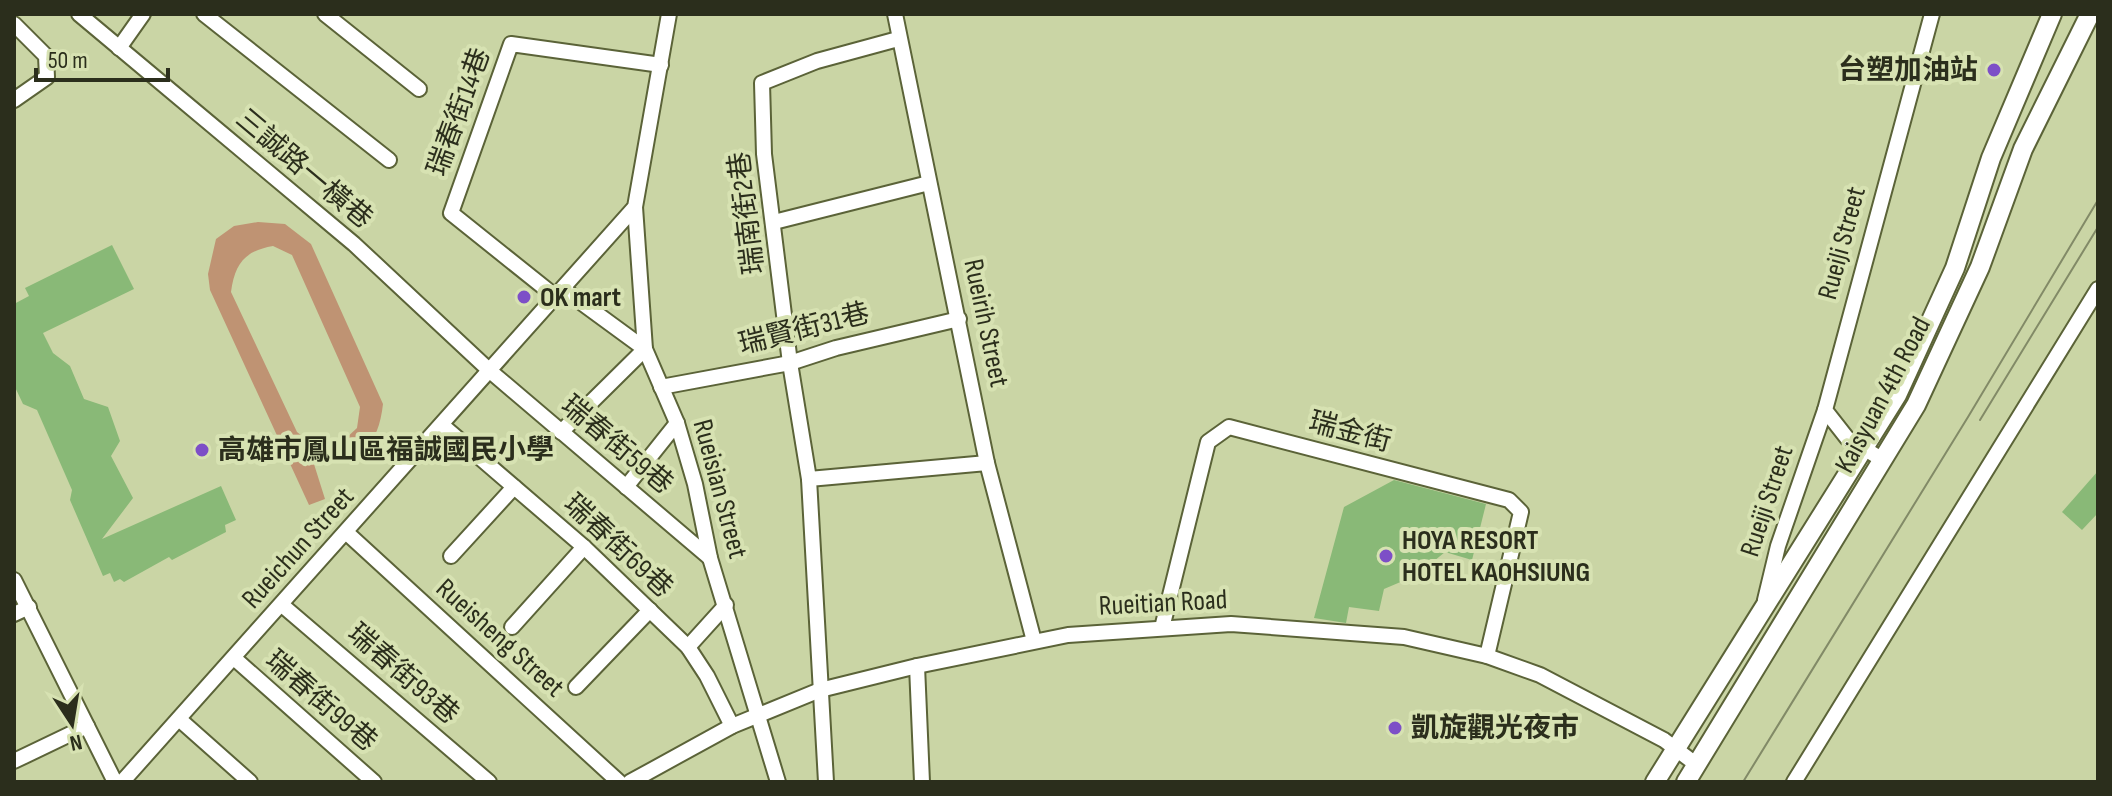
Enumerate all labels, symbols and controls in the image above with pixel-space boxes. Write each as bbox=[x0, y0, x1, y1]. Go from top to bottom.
scale bar bbox=[36, 32, 168, 82]
street label: 瑞春街14巷 bbox=[421, 44, 497, 180]
text: 50 m bbox=[48, 46, 88, 75]
place label: 台塑加油站 bbox=[1838, 54, 1978, 87]
marker: 台塑加油站 bbox=[1985, 61, 2003, 79]
street label: 三誠路一橫巷 bbox=[229, 102, 379, 236]
street label: 瑞南街2巷 bbox=[723, 150, 771, 276]
street label: RueiJi Street bbox=[1811, 183, 1873, 303]
street label: Rueirih Street bbox=[956, 256, 1016, 390]
place label: OK mart bbox=[540, 281, 621, 314]
marker: OK mart bbox=[515, 288, 533, 306]
street label: 瑞賢街31巷 bbox=[735, 297, 873, 361]
street label: Kaisyuan 4th Road bbox=[1828, 312, 1938, 478]
street label: 瑞春街59巷 bbox=[554, 389, 680, 501]
street label: 瑞金街 bbox=[1305, 405, 1395, 459]
street label: Rueisian Street bbox=[686, 416, 754, 562]
place label: 高雄市鳳山區福誠國民小學 bbox=[218, 434, 554, 467]
marker: 高雄市鳳山區福誠國民小學 bbox=[193, 441, 211, 459]
street label: Rueiji Street bbox=[1734, 441, 1800, 561]
street label: Rueichun Street bbox=[235, 481, 361, 615]
street label: 瑞春街69巷 bbox=[557, 487, 679, 605]
place label: HOYA RESORT HOTEL KAOHSIUNG bbox=[1402, 524, 1590, 589]
marker: HOYA RESORT HOTEL KAOHSIUNG bbox=[1377, 547, 1395, 565]
street label: Rueisheng Street bbox=[429, 572, 571, 704]
street label: Rueitian Road bbox=[1098, 583, 1228, 623]
street label: 瑞春街93巷 bbox=[341, 617, 465, 731]
street label: 瑞春街99巷 bbox=[259, 644, 383, 758]
north arrow bbox=[32, 684, 112, 764]
place label: 凱旋觀光夜市 bbox=[1411, 712, 1579, 745]
marker: 凱旋觀光夜市 bbox=[1386, 719, 1404, 737]
text: N bbox=[67, 728, 84, 757]

